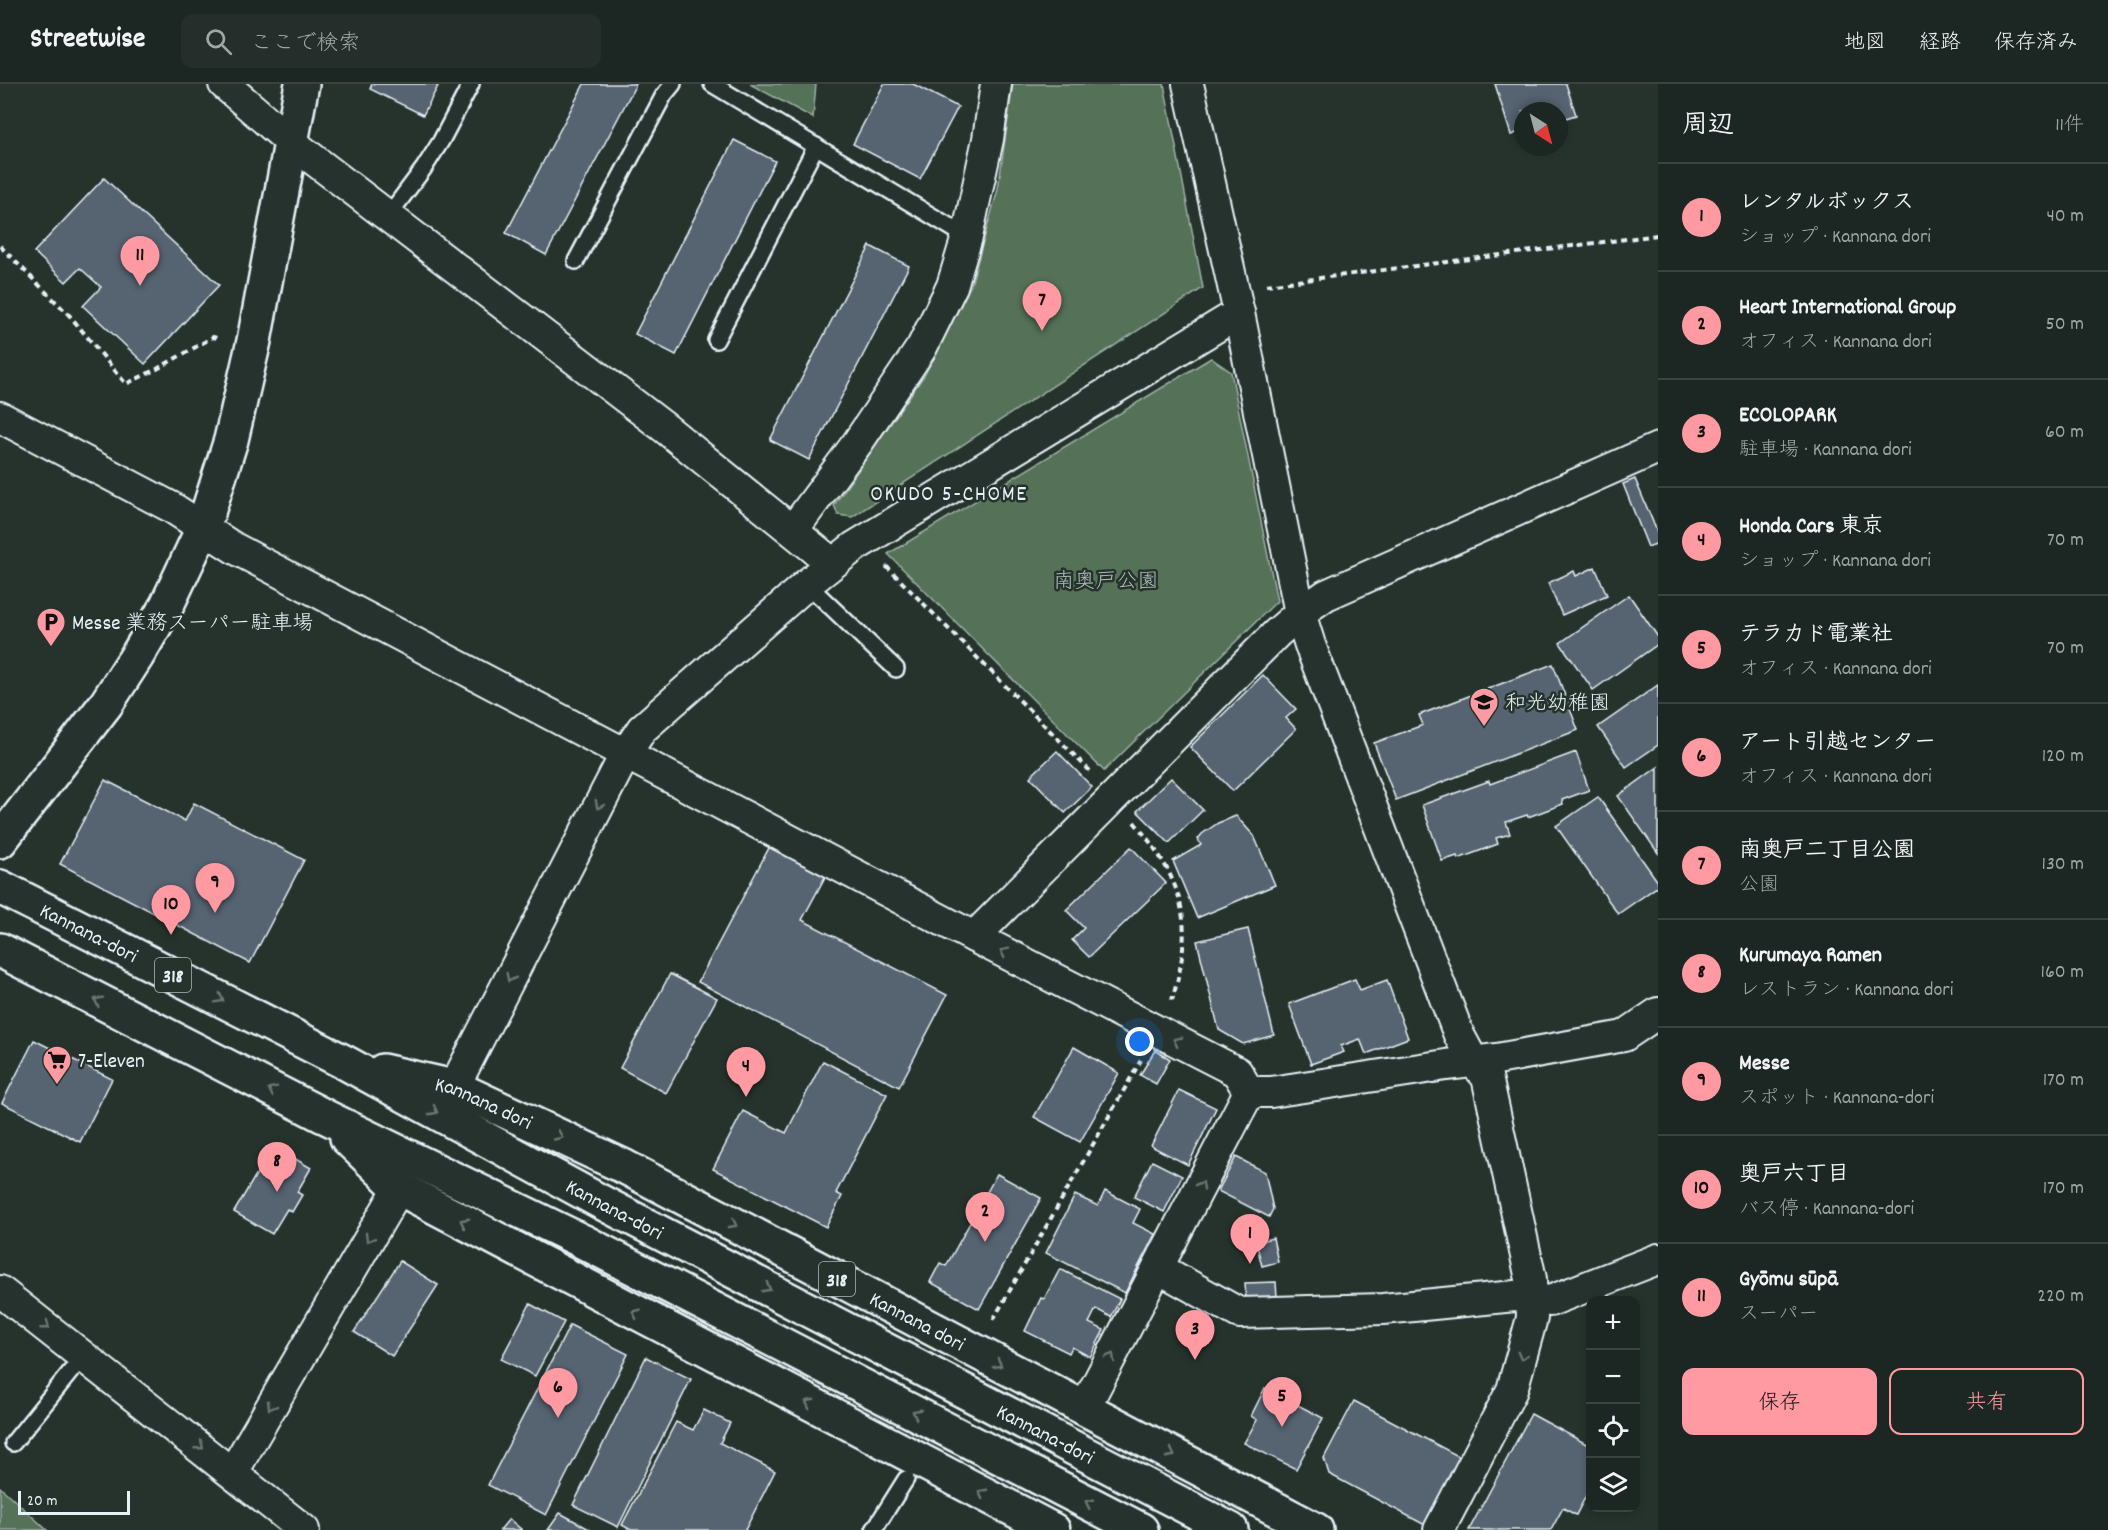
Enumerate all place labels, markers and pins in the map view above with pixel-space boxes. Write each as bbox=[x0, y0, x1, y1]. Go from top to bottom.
pin: 11 bbox=[120, 236, 160, 286]
pin: 7 bbox=[1022, 282, 1062, 331]
parking icon: Messe 業務スーパー駐車場 bbox=[35, 606, 67, 648]
place label: Messe 業務スーパー駐車場 bbox=[72, 610, 313, 640]
school or university icon: 和光幼稚園 bbox=[1468, 686, 1500, 728]
place label: 和光幼稚園 bbox=[1505, 690, 1610, 720]
pin: 9 bbox=[196, 864, 234, 913]
pin: 10 bbox=[152, 886, 190, 935]
supermarket icon: 7-Eleven bbox=[41, 1044, 73, 1086]
place label: 7-Eleven bbox=[78, 1048, 145, 1078]
pin: 4 bbox=[726, 1048, 766, 1097]
pin: 8 bbox=[258, 1142, 296, 1192]
pin: 2 bbox=[966, 1192, 1004, 1242]
pin: 1 bbox=[1230, 1214, 1270, 1264]
pin: 3 bbox=[1176, 1310, 1214, 1360]
pin: 6 bbox=[538, 1368, 578, 1418]
pin: 5 bbox=[1262, 1378, 1302, 1427]

